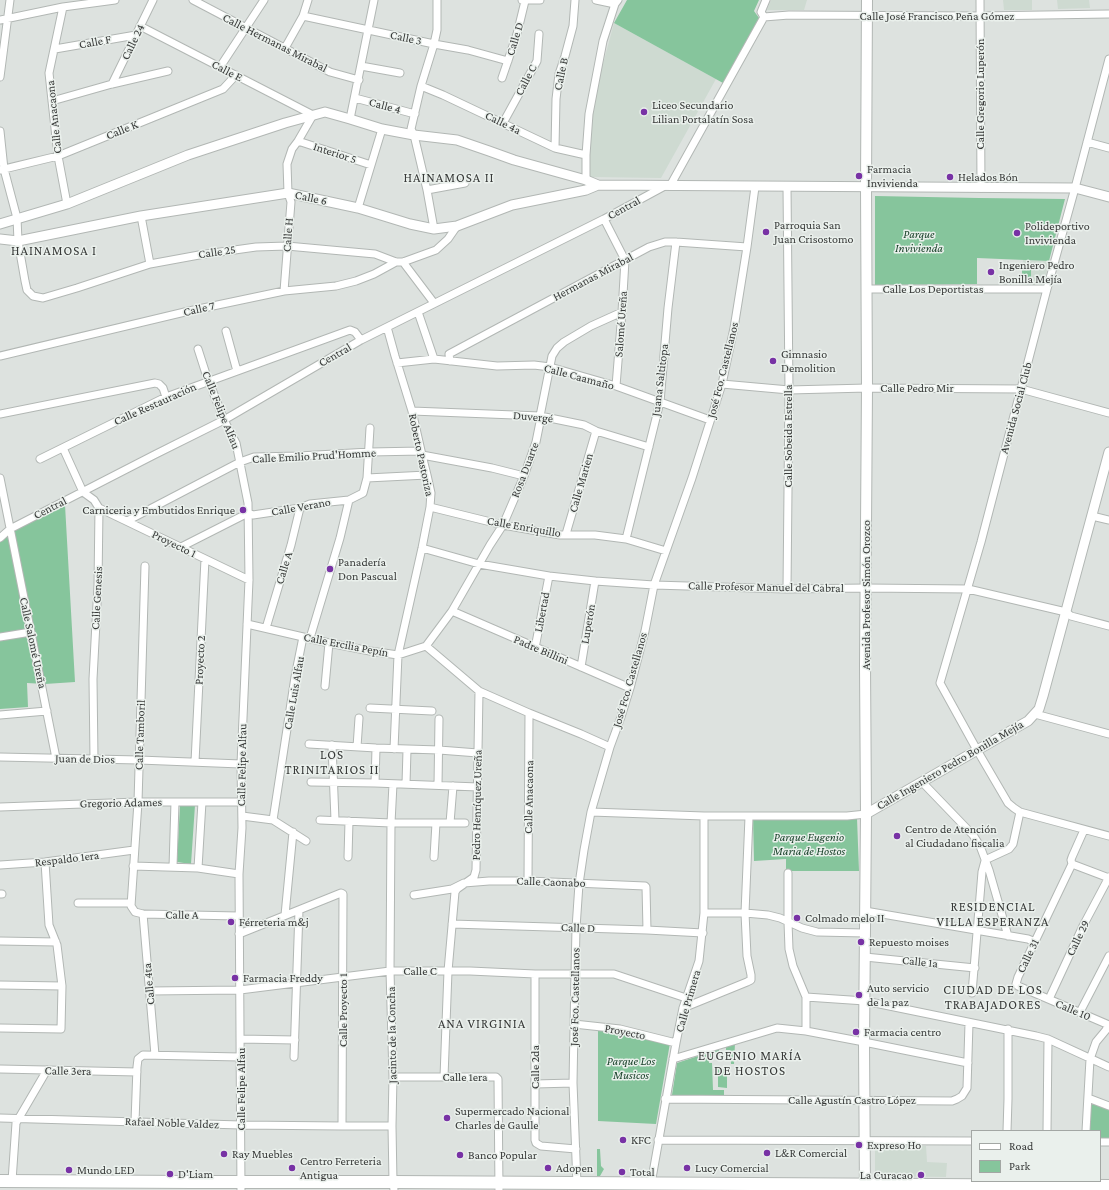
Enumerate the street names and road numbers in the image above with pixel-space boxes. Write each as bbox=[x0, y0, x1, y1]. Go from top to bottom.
street label: Calle José Francisco Peña Gómez bbox=[860, 9, 1014, 23]
street label: Calle Hermanas Mirabal bbox=[220, 10, 330, 76]
street label: Calle D bbox=[503, 20, 527, 58]
street label: Calle 24 bbox=[118, 22, 148, 62]
street label: Calle 3 bbox=[389, 28, 423, 48]
street label: Calle F bbox=[78, 32, 112, 52]
street label: Calle Gregorio Luperón bbox=[973, 39, 987, 149]
street label: Calle B bbox=[551, 56, 571, 92]
street label: Calle E bbox=[209, 57, 245, 85]
street label: Calle C bbox=[512, 62, 540, 98]
street label: Calle Anacaona bbox=[43, 80, 65, 154]
street label: Calle 4 bbox=[367, 95, 403, 117]
street label: Calle 4a bbox=[483, 108, 523, 138]
street label: Calle K bbox=[104, 117, 140, 143]
street label: Interior 5 bbox=[311, 139, 359, 167]
street label: Calle 6 bbox=[294, 188, 328, 208]
street label: Central bbox=[605, 193, 643, 223]
street label: Calle H bbox=[280, 217, 296, 253]
street label: Calle 25 bbox=[197, 242, 237, 262]
street label: Hermanas Mirabal bbox=[550, 250, 636, 304]
street label: Calle Los Deportistas bbox=[882, 282, 984, 296]
street label: Salomé Ureña bbox=[611, 290, 631, 358]
street label: Calle 7 bbox=[182, 298, 216, 320]
street label: José Fco. Castellanos bbox=[704, 320, 742, 420]
street label: Central bbox=[316, 340, 354, 370]
street label: Juana Saltitopa bbox=[648, 343, 672, 417]
street label: Calle Caamaño bbox=[542, 361, 616, 393]
street label: Avenida Social Club bbox=[997, 361, 1035, 455]
street label: Calle Felipe Alfau bbox=[199, 369, 243, 451]
street label: Calle Restauración bbox=[111, 379, 199, 429]
street label: Calle Pedro Mir bbox=[880, 381, 954, 395]
street label: Calle Sobeida Estrella bbox=[781, 384, 795, 488]
street label: Duvergé bbox=[512, 408, 554, 426]
street label: Roberto Pastoriza bbox=[405, 412, 437, 498]
street label: Rosa Duarte bbox=[508, 440, 542, 500]
street label: Calle Emilio Prud'Homme bbox=[252, 446, 376, 466]
street label: Calle Marien bbox=[566, 452, 596, 514]
street label: Central bbox=[31, 494, 69, 522]
street label: Calle Verano bbox=[270, 495, 332, 519]
street label: Calle Enriquillo bbox=[486, 513, 562, 541]
street label: Avenida Profesor Simón Orozco bbox=[859, 520, 873, 670]
street label: Proyecto 1 bbox=[149, 527, 199, 561]
street label: Calle A bbox=[272, 550, 296, 586]
street label: Calle Genesis bbox=[88, 566, 106, 630]
street label: Calle Profesor Manuel del Cabral bbox=[688, 578, 844, 596]
street label: Libertad bbox=[531, 591, 553, 633]
street label: Calle Salomé Ureña bbox=[16, 596, 50, 690]
street label: Luperón bbox=[577, 603, 599, 645]
street label: Calle Ercilia Pepín bbox=[302, 630, 390, 660]
street label: José Fco. Castellanos bbox=[610, 631, 650, 729]
street label: Padre Billini bbox=[511, 632, 571, 668]
street label: Proyecto 2 bbox=[192, 635, 208, 685]
street label: Calle Luis Alfau bbox=[280, 655, 308, 731]
street label: Calle Tamboril bbox=[132, 700, 148, 770]
street label: Calle Ingeniero Pedro Bonilla Mejía bbox=[874, 717, 1026, 813]
street label: Calle Felipe Alfau bbox=[234, 723, 250, 807]
street label: Pedro Henríquez Ureña bbox=[469, 749, 485, 861]
street label: Juan de Dios bbox=[55, 751, 115, 767]
street label: Calle Anacaona bbox=[521, 760, 537, 834]
street label: Gregorio Adames bbox=[80, 795, 162, 811]
street label: Respaldo 1era bbox=[34, 848, 100, 870]
street label: Calle Caonabo bbox=[516, 874, 586, 890]
street label: Calle A bbox=[165, 908, 199, 922]
street label: Calle 29 bbox=[1063, 918, 1093, 958]
street label: Calle D bbox=[561, 920, 595, 936]
street label: Calle 31 bbox=[1014, 937, 1042, 975]
street label: José Fco. Castellanos bbox=[567, 948, 583, 1046]
street label: Calle 1a bbox=[901, 953, 939, 971]
street label: Calle 4ta bbox=[140, 962, 158, 1006]
street label: Calle C bbox=[403, 964, 437, 978]
street label: Calle Primera bbox=[672, 968, 704, 1034]
street label: Calle Proyecto 1 bbox=[336, 973, 350, 1047]
street label: Jacinto de la Concha bbox=[384, 986, 400, 1084]
street label: Calle 10 bbox=[1053, 996, 1093, 1024]
street label: Proyecto bbox=[603, 1021, 647, 1043]
street label: Calle 2da bbox=[528, 1045, 542, 1089]
street label: Calle Felipe Alfau bbox=[234, 1048, 248, 1130]
street label: Calle 3era bbox=[44, 1063, 92, 1079]
street label: Calle 1era bbox=[442, 1070, 488, 1084]
street label: Calle Agustín Castro López bbox=[788, 1093, 916, 1107]
street label: Rafael Noble Valdez bbox=[125, 1114, 219, 1132]

